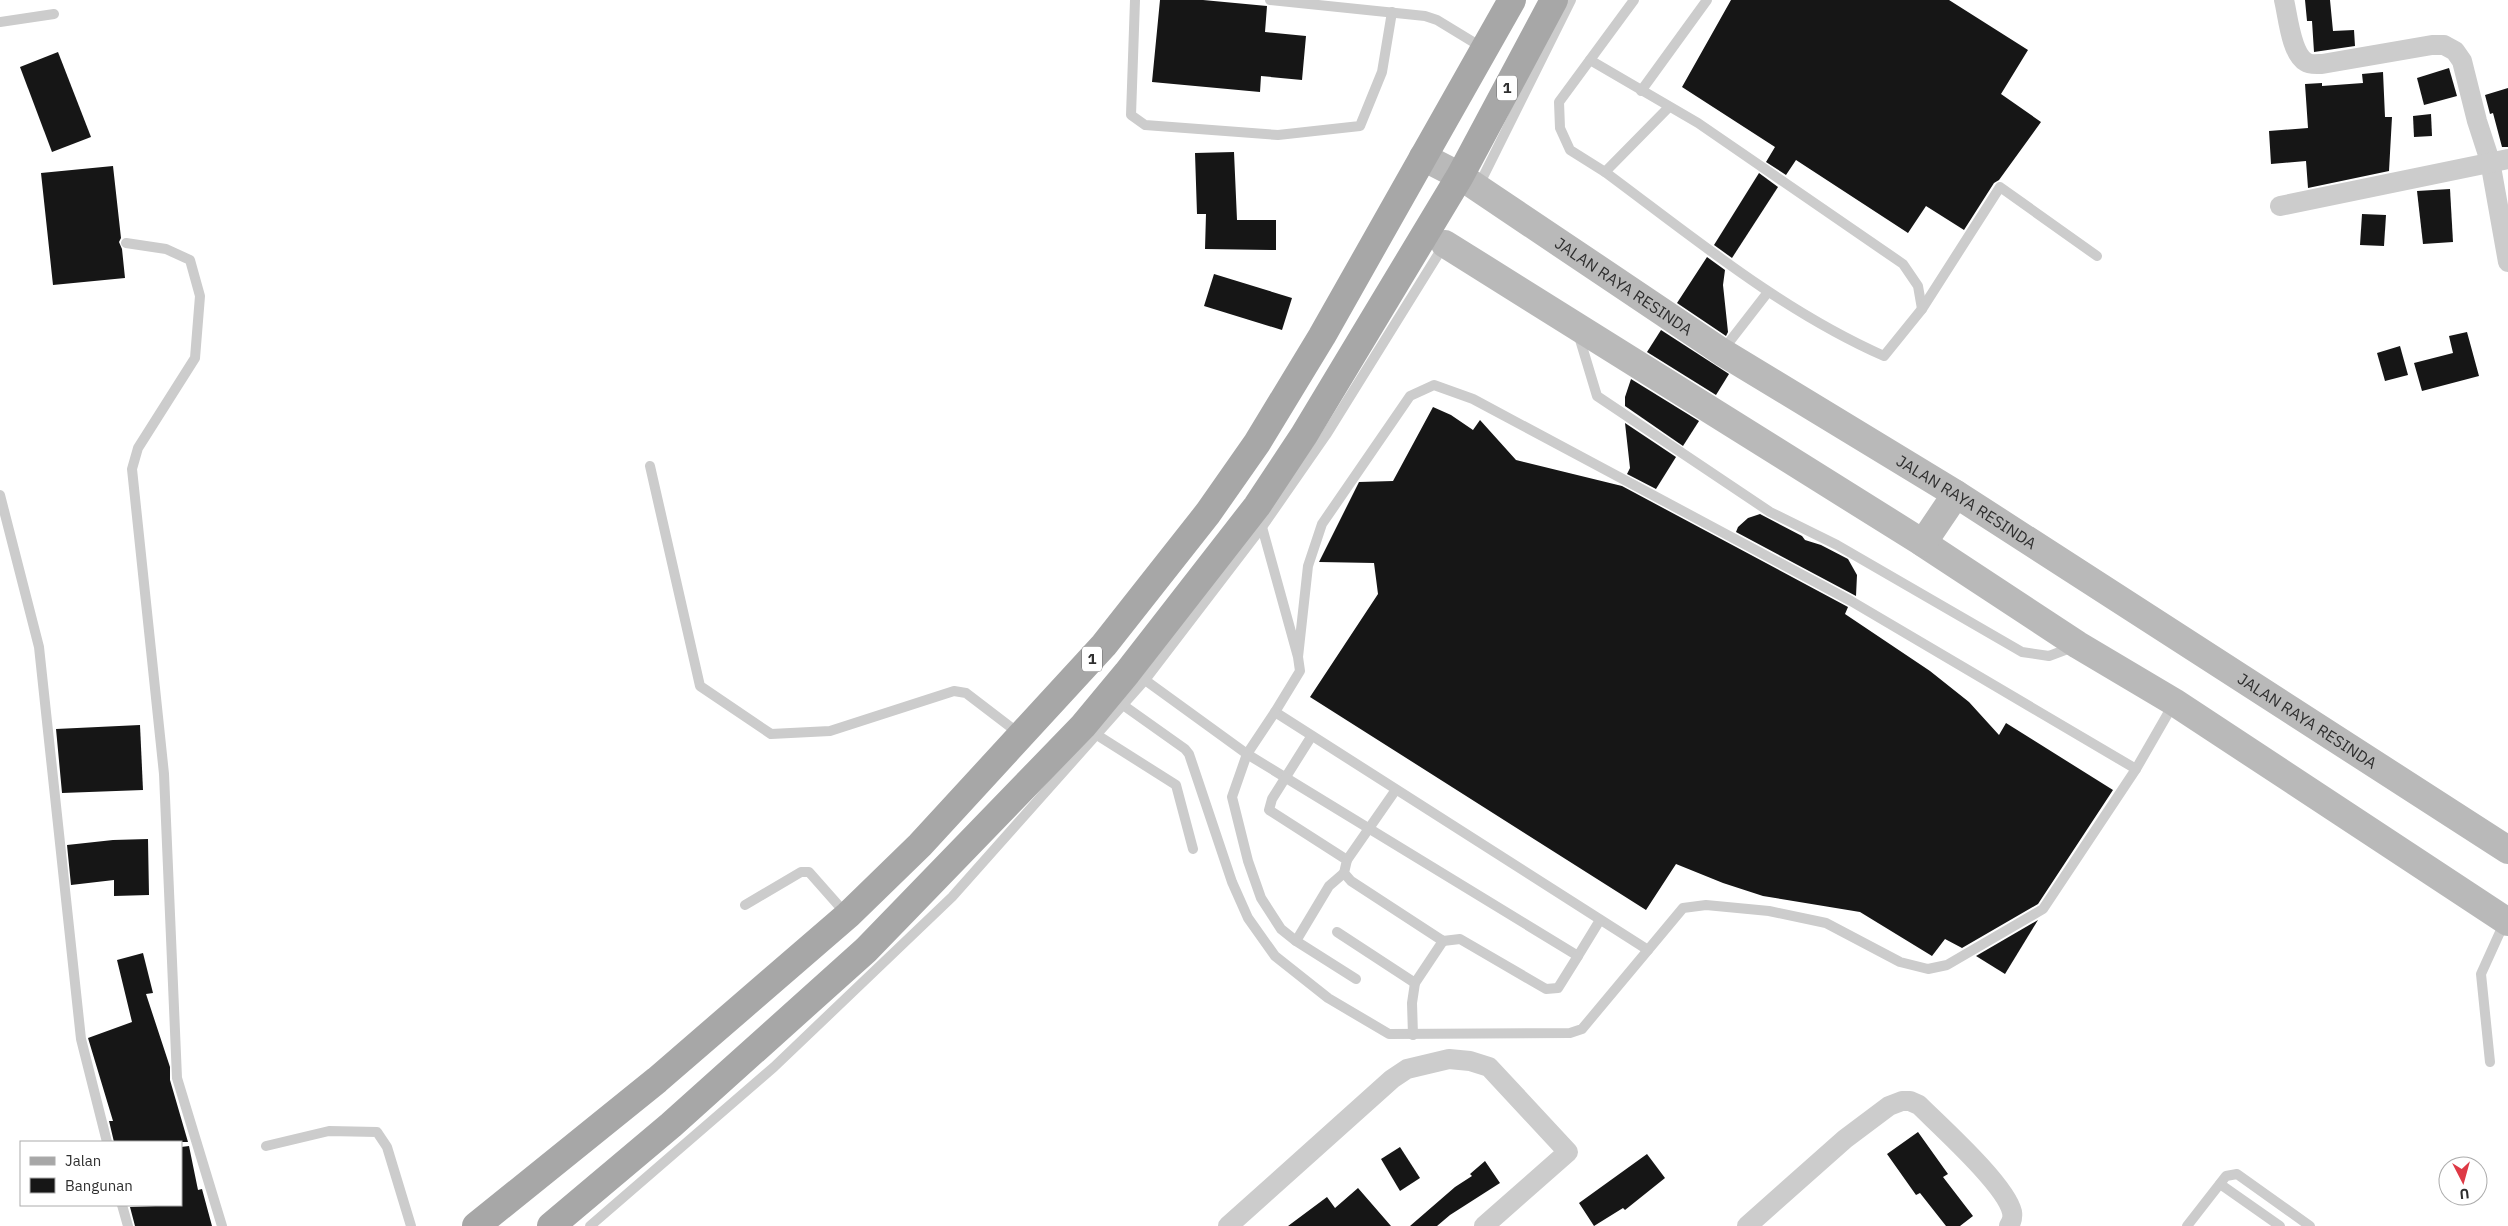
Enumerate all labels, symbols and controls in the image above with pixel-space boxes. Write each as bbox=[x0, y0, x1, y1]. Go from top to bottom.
road number: 1 bbox=[1497, 76, 1517, 100]
street label: JALAN RAYA RESINDA bbox=[1551, 233, 1697, 339]
street label: JALAN RAYA RESINDA bbox=[1893, 450, 2040, 553]
road number: 1 bbox=[1082, 646, 1102, 672]
street label: JALAN RAYA RESINDA bbox=[2234, 668, 2381, 773]
legend bbox=[20, 1141, 182, 1206]
text: Jalan bbox=[65, 1151, 101, 1170]
north arrow bbox=[2438, 1156, 2488, 1206]
text: Bangunan bbox=[65, 1176, 133, 1195]
text: U bbox=[2459, 1184, 2470, 1203]

